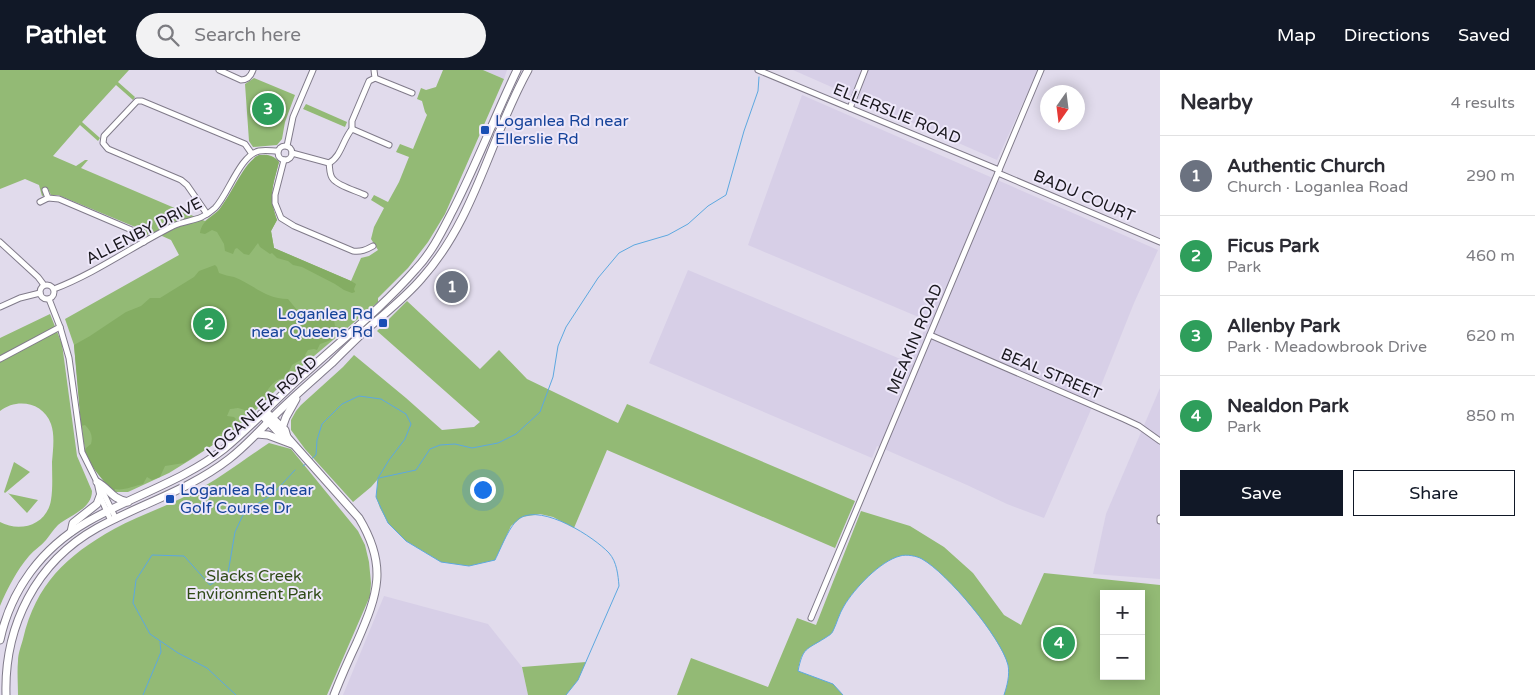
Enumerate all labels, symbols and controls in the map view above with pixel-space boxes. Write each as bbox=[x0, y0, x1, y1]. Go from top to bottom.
search box bbox=[136, 13, 486, 58]
text: Pathlet bbox=[25, 21, 106, 50]
icon: search bbox=[154, 21, 182, 49]
text: Search here bbox=[194, 24, 301, 46]
text: Map bbox=[1277, 24, 1316, 46]
text: Directions bbox=[1344, 24, 1430, 46]
text: Saved bbox=[1458, 24, 1510, 46]
street label: ELLERSLIE ROAD bbox=[830, 79, 964, 149]
north arrow bbox=[1040, 85, 1085, 130]
pin: 3 bbox=[252, 90, 284, 128]
text: Nearby bbox=[1180, 90, 1253, 115]
text: 4 results bbox=[1451, 93, 1515, 113]
place label: Loganlea Rd near Ellerslie Rd bbox=[495, 111, 629, 149]
marker: Loganlea Rd near Ellerslie Rd bbox=[479, 124, 491, 136]
text: Authentic Church bbox=[1227, 155, 1385, 177]
street label: BADU COURT bbox=[1030, 166, 1138, 226]
text: 1 bbox=[1191, 166, 1201, 186]
text: 290 m bbox=[1466, 166, 1515, 186]
text: Church · Loganlea Road bbox=[1227, 177, 1408, 197]
street label: ALLENBY DRIVE bbox=[83, 193, 205, 269]
text: Ficus Park bbox=[1227, 235, 1319, 257]
text: 2 bbox=[1191, 246, 1201, 266]
text: 460 m bbox=[1466, 246, 1515, 266]
text: Park bbox=[1227, 257, 1261, 277]
pin: 1 bbox=[436, 268, 468, 306]
street label: MEAKIN ROAD bbox=[883, 281, 947, 397]
place label: Loganlea Rd near Queens Rd bbox=[251, 304, 373, 342]
pin: 2 bbox=[193, 305, 225, 343]
text: Allenby Park bbox=[1227, 315, 1340, 337]
marker: Loganlea Rd near Queens Rd bbox=[377, 317, 389, 329]
text: 3 bbox=[1191, 326, 1201, 346]
text: 620 m bbox=[1466, 326, 1515, 346]
text: Park · Meadowbrook Drive bbox=[1227, 337, 1427, 357]
street label: BEAL STREET bbox=[998, 344, 1104, 404]
street label: LOGANLEA ROAD bbox=[202, 352, 322, 462]
text: Nealdon Park bbox=[1227, 395, 1349, 417]
text: 4 bbox=[1191, 406, 1201, 426]
text: 850 m bbox=[1466, 406, 1515, 426]
text: Park bbox=[1227, 417, 1261, 437]
button: Save bbox=[1180, 470, 1343, 516]
button: Share bbox=[1353, 470, 1515, 516]
your location bbox=[470, 477, 496, 503]
place label: Loganlea Rd near Golf Course Dr bbox=[180, 480, 314, 518]
marker: Loganlea Rd near Golf Course Dr bbox=[164, 493, 176, 505]
park label: Slacks Creek Environment Park bbox=[186, 566, 322, 604]
map controls bbox=[1100, 590, 1145, 680]
button: + bbox=[1100, 590, 1145, 635]
pin: 4 bbox=[1043, 624, 1075, 662]
button: − bbox=[1100, 635, 1145, 680]

